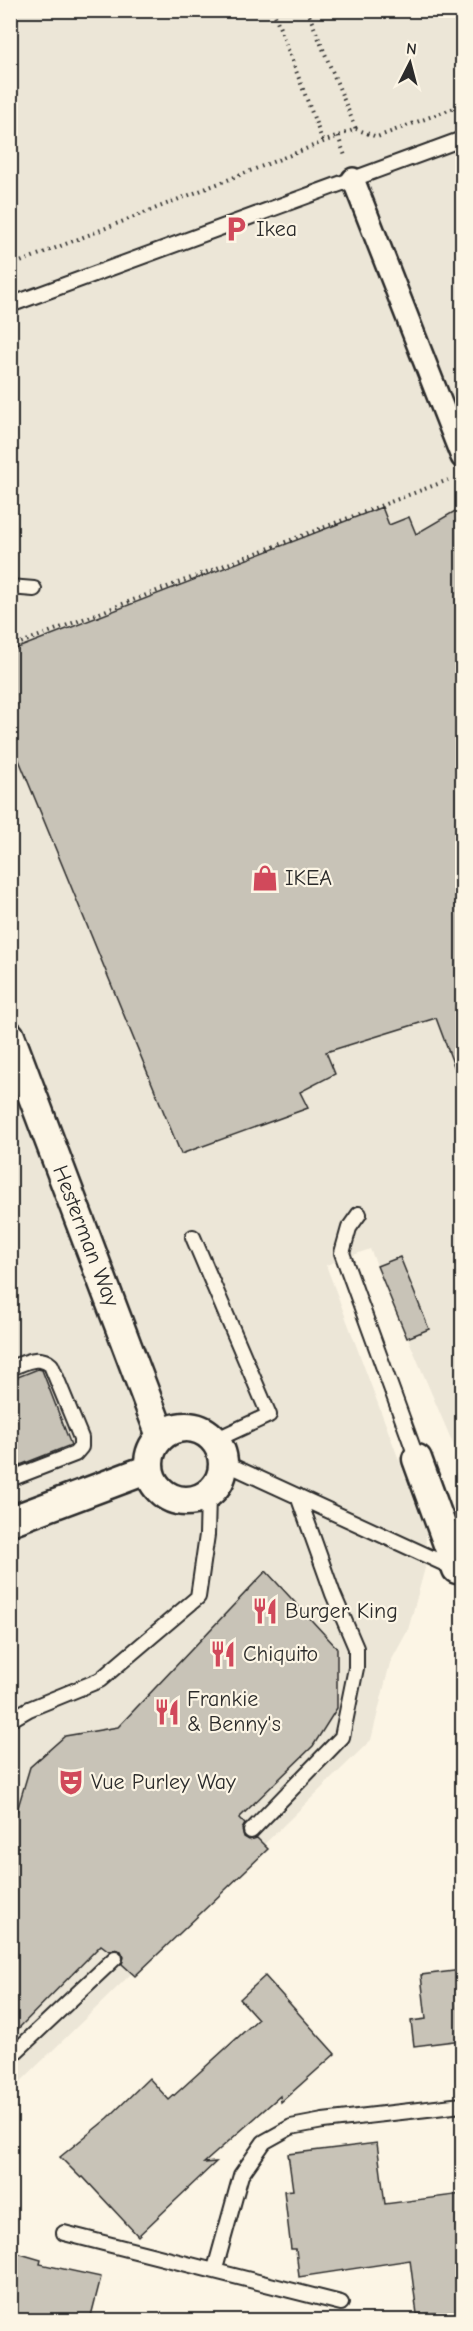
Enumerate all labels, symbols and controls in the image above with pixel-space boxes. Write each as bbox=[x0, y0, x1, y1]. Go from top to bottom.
north arrow bbox=[380, 33, 440, 93]
text: N bbox=[405, 40, 418, 59]
parking icon: Ikea bbox=[221, 214, 251, 244]
place label: Ikea bbox=[256, 216, 297, 242]
shop icon: IKEA bbox=[250, 863, 280, 893]
place label: IKEA bbox=[285, 865, 332, 891]
street label: Hesterman Way bbox=[47, 1162, 125, 1311]
restaurant icon: Burger King bbox=[250, 1596, 280, 1626]
place label: Burger King bbox=[285, 1598, 398, 1624]
restaurant icon: Chiquito bbox=[208, 1639, 238, 1669]
place label: Chiquito bbox=[243, 1641, 318, 1667]
place label: Frankie & Benny's bbox=[187, 1686, 281, 1737]
restaurant icon: Frankie & Benny's bbox=[152, 1697, 182, 1727]
theatre icon: Vue Purley Way bbox=[56, 1767, 86, 1797]
place label: Vue Purley Way bbox=[91, 1769, 236, 1795]

